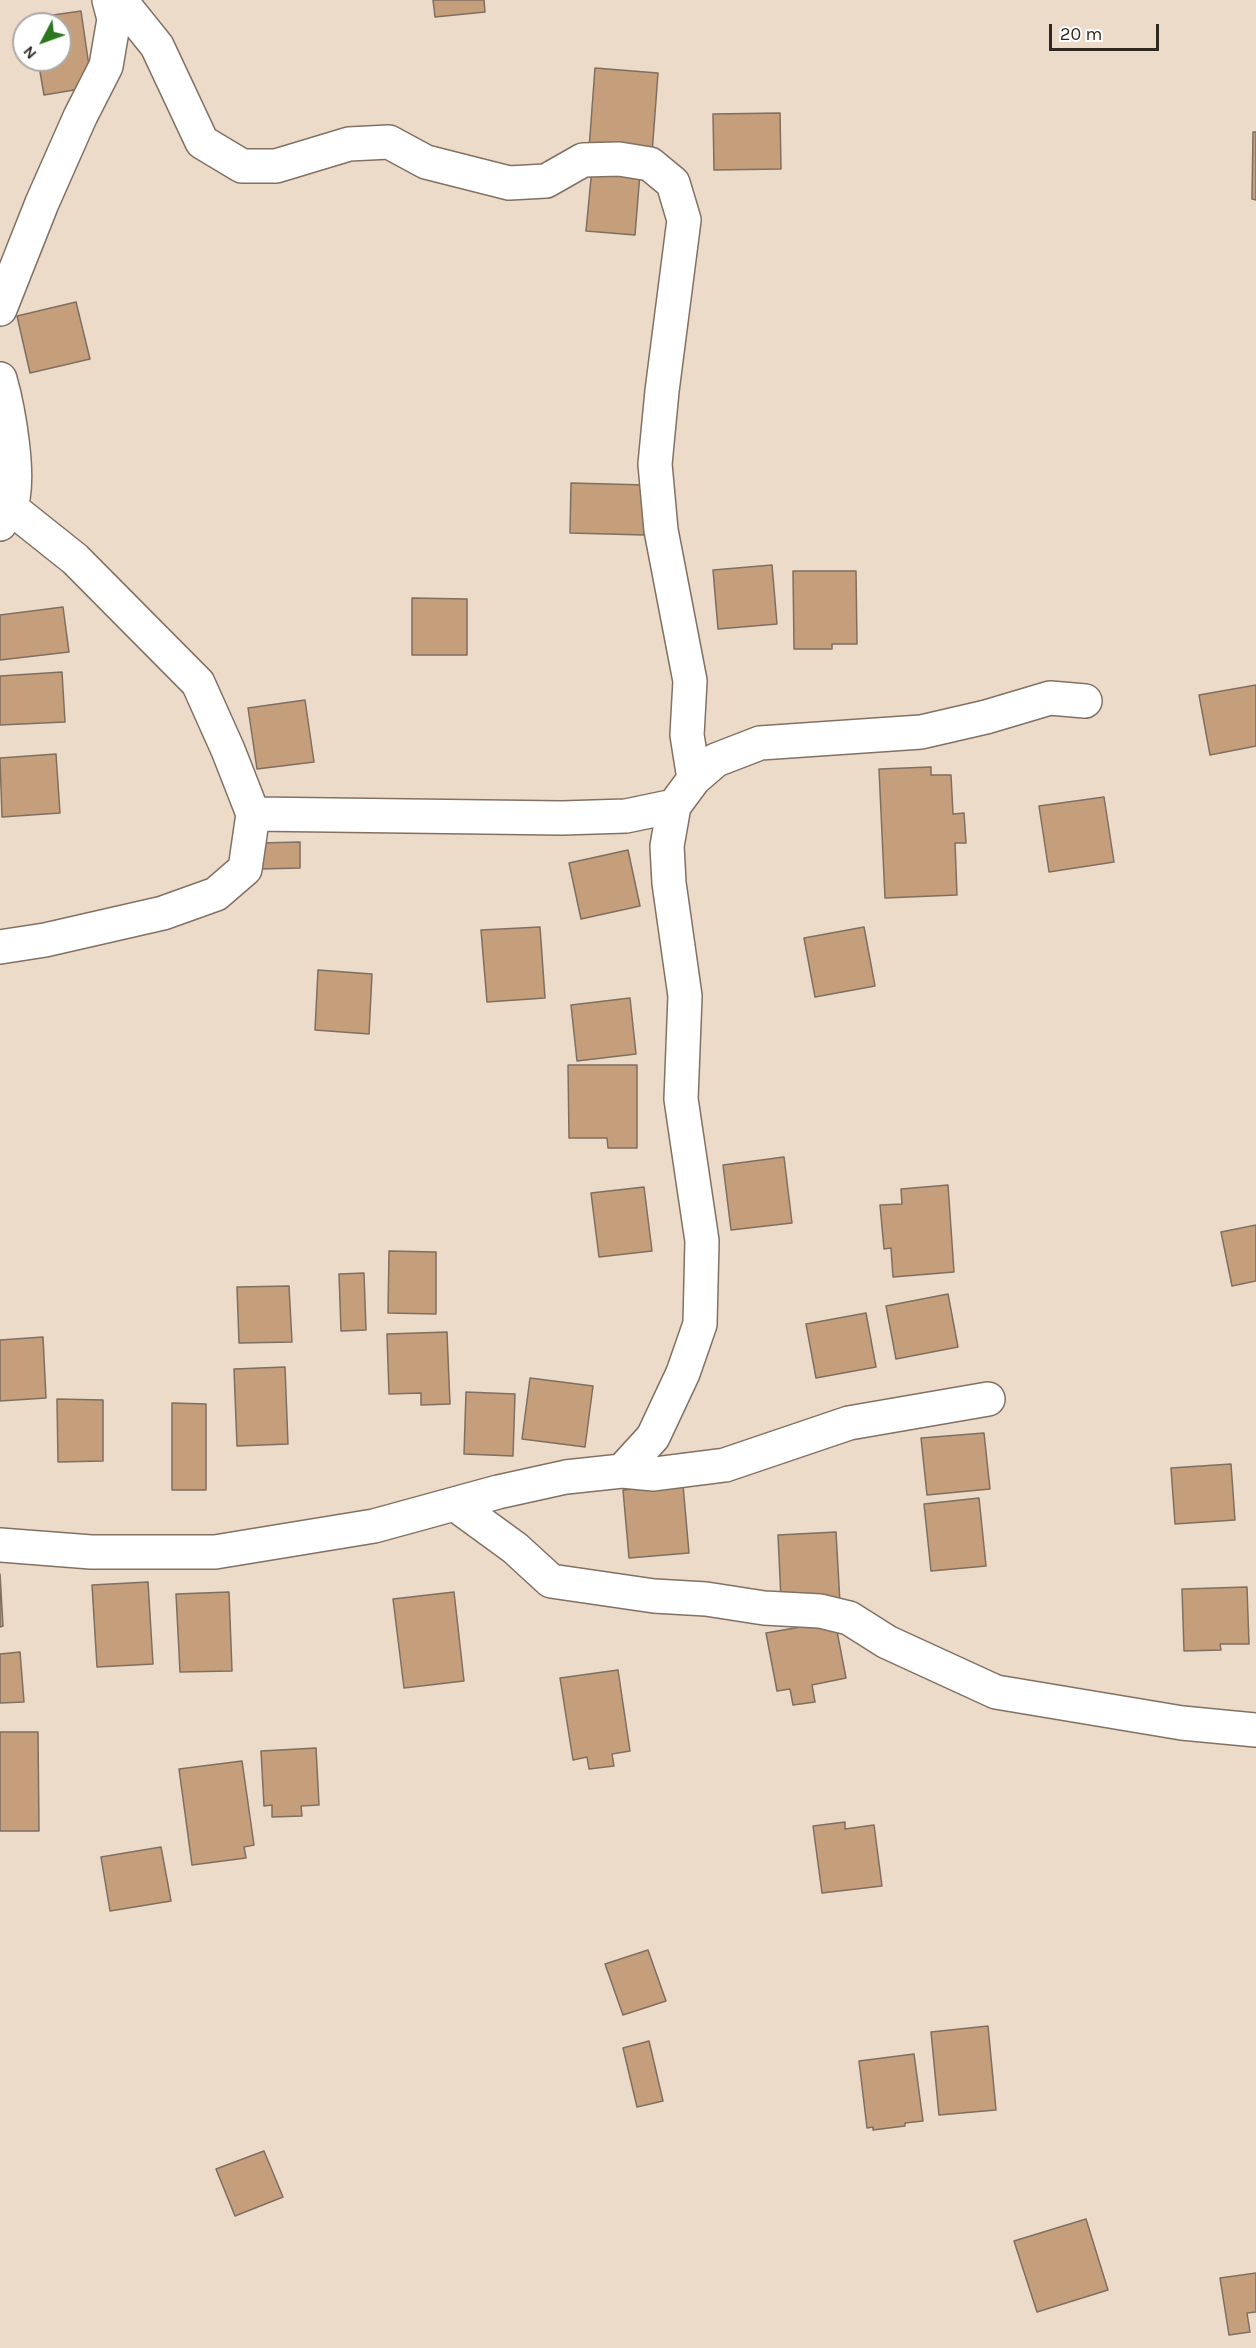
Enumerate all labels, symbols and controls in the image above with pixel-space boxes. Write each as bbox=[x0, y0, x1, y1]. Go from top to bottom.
north arrow bbox=[12, 12, 72, 72]
scale bar bbox=[1052, 12, 1162, 50]
text: 20 m bbox=[1060, 23, 1102, 45]
text: N bbox=[19, 42, 40, 63]

